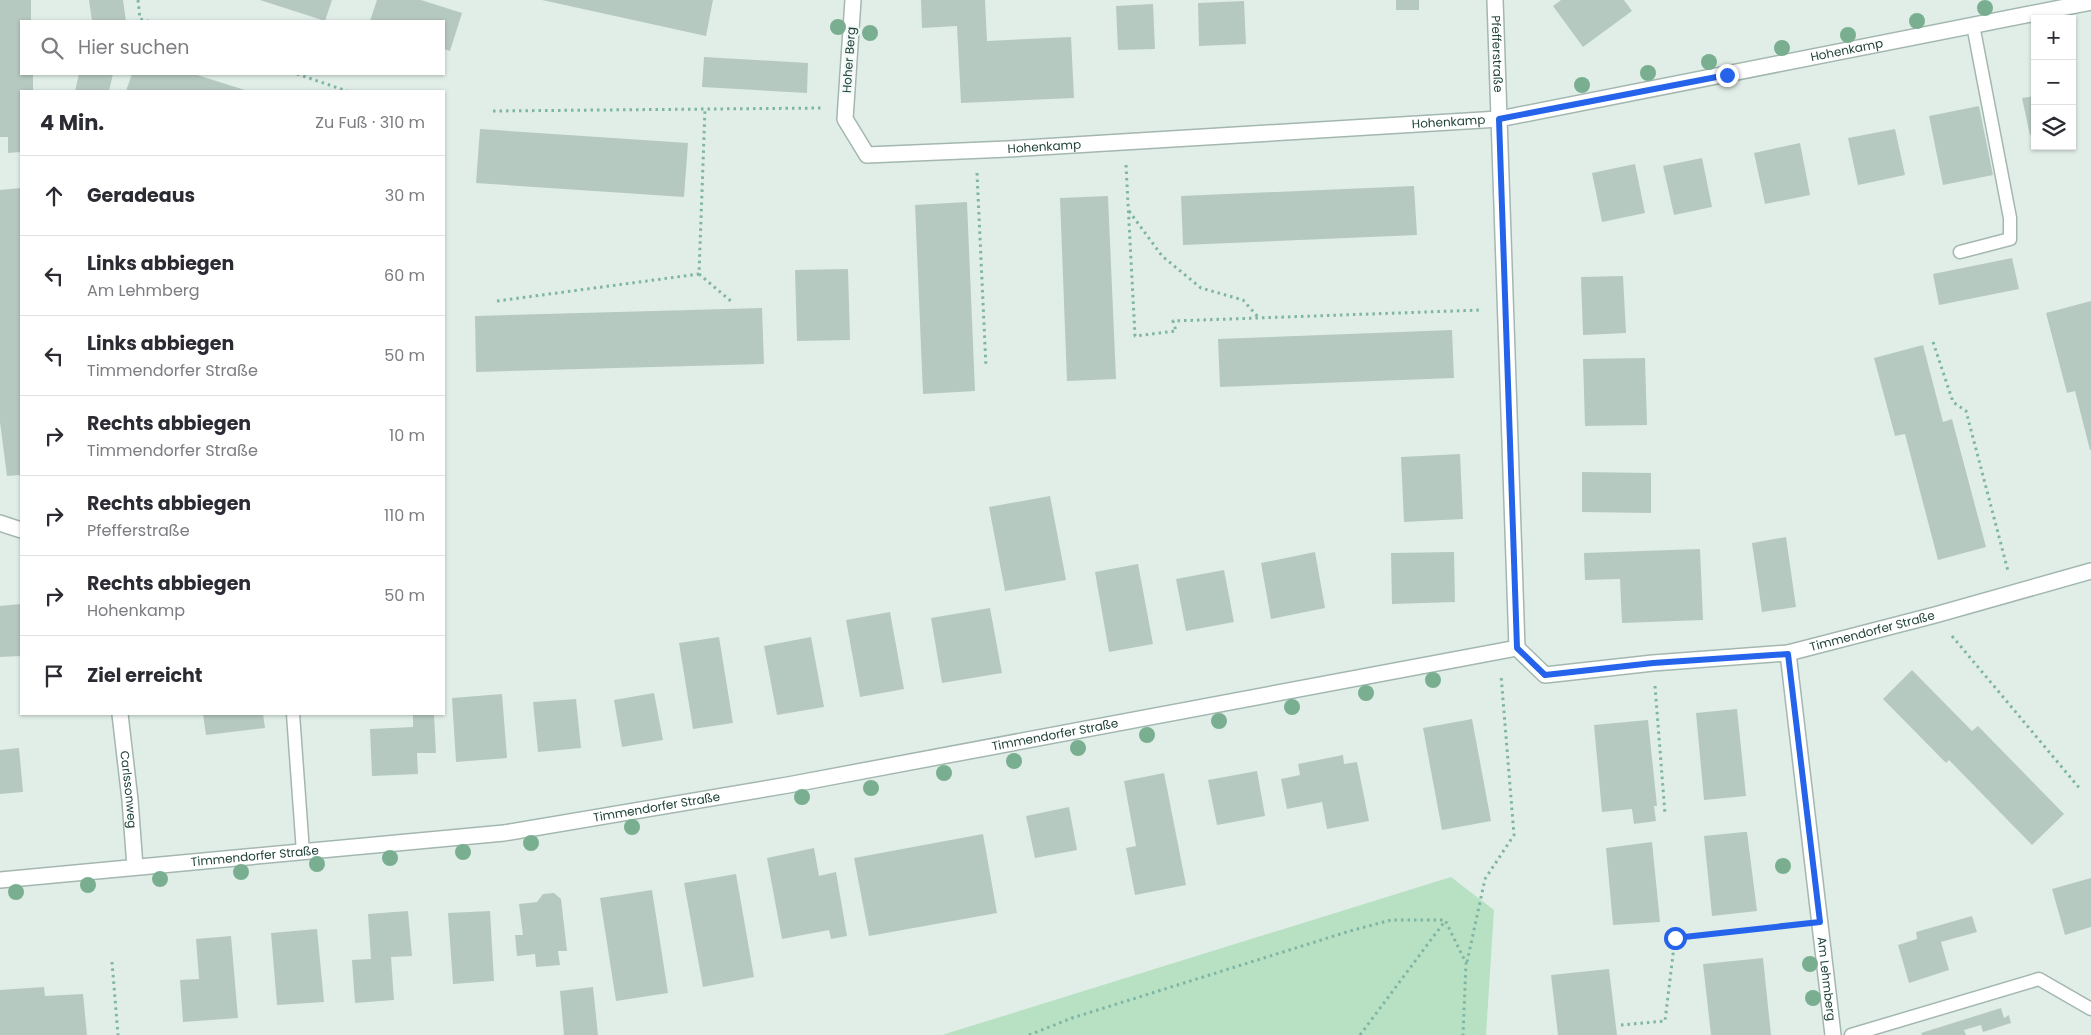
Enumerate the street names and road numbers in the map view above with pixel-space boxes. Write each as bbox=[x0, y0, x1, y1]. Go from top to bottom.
street label: Pfefferstraße bbox=[1488, 15, 1507, 93]
street label: Hoher Berg bbox=[838, 26, 859, 94]
street label: Hohenkamp bbox=[1809, 34, 1884, 65]
street label: Hohenkamp bbox=[1411, 111, 1486, 132]
street label: Hohenkamp bbox=[1007, 136, 1082, 157]
street label: Timmendorfer Straße bbox=[1808, 606, 1936, 655]
street label: Timmendorfer Straße bbox=[990, 714, 1120, 755]
street label: Carlssonweg bbox=[116, 750, 141, 829]
street label: Timmendorfer Straße bbox=[592, 788, 721, 826]
street label: Timmendorfer Straße bbox=[190, 841, 320, 870]
street label: Am Lehmberg bbox=[1813, 936, 1840, 1022]

